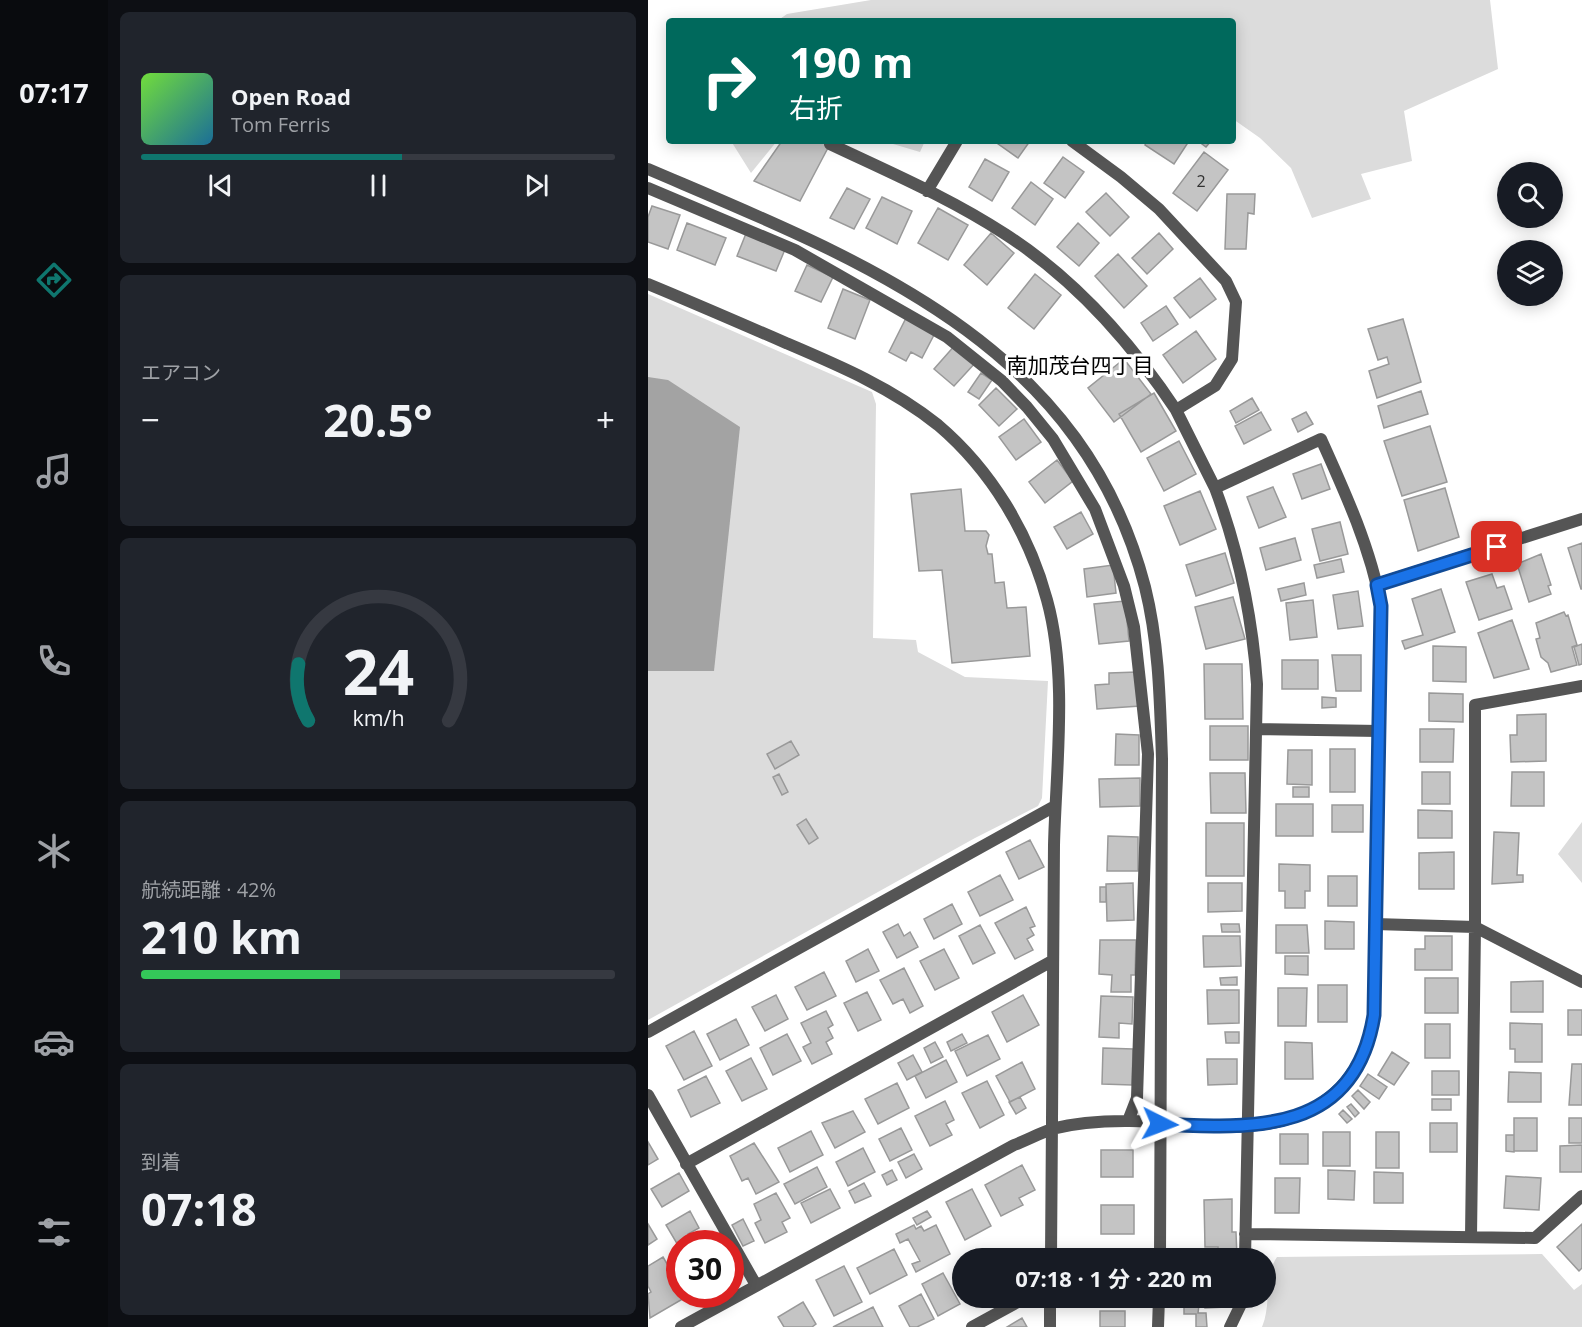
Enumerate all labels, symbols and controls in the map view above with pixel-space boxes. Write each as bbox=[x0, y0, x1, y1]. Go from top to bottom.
text: 190 m bbox=[789, 33, 913, 90]
icon: right bbox=[690, 42, 768, 120]
text: 07:17 bbox=[19, 74, 89, 111]
text: Open Road bbox=[231, 81, 351, 111]
text: 右折 bbox=[789, 89, 843, 126]
text: Tom Ferris bbox=[231, 111, 330, 138]
map controls bbox=[1497, 162, 1563, 306]
button: search bbox=[1497, 162, 1563, 228]
icon: previous bbox=[204, 169, 237, 202]
icon: pause bbox=[362, 169, 395, 202]
icon: next bbox=[520, 169, 553, 202]
house number: 2 bbox=[1196, 170, 1206, 192]
button: layers bbox=[1497, 240, 1563, 306]
icon: directions bbox=[33, 259, 75, 301]
district label: 南加茂台四丁目 bbox=[1007, 351, 1154, 379]
text: エアコン bbox=[141, 359, 221, 386]
text: 20.5° bbox=[323, 389, 433, 450]
text: − bbox=[141, 397, 160, 442]
text: + bbox=[596, 397, 615, 442]
icon: music bbox=[33, 450, 75, 492]
pin bbox=[1471, 521, 1522, 572]
icon: arrive bbox=[1480, 530, 1513, 563]
text: 24 bbox=[342, 628, 414, 713]
icon: phone bbox=[33, 640, 75, 682]
text: km/h bbox=[352, 703, 404, 732]
icon: climate bbox=[33, 830, 75, 872]
text: 航続距離 · 42% bbox=[141, 876, 276, 903]
text: 210 km bbox=[141, 906, 302, 967]
icon: car bbox=[33, 1021, 75, 1063]
position arrow bbox=[1128, 1092, 1192, 1156]
text: 到着 bbox=[141, 1148, 181, 1175]
text: 07:18 bbox=[141, 1178, 257, 1239]
icon: filters bbox=[33, 1211, 75, 1253]
speed limit sign: 30 bbox=[666, 1230, 744, 1308]
text: 07:18 · 1 分 · 220 m bbox=[1015, 1263, 1213, 1293]

